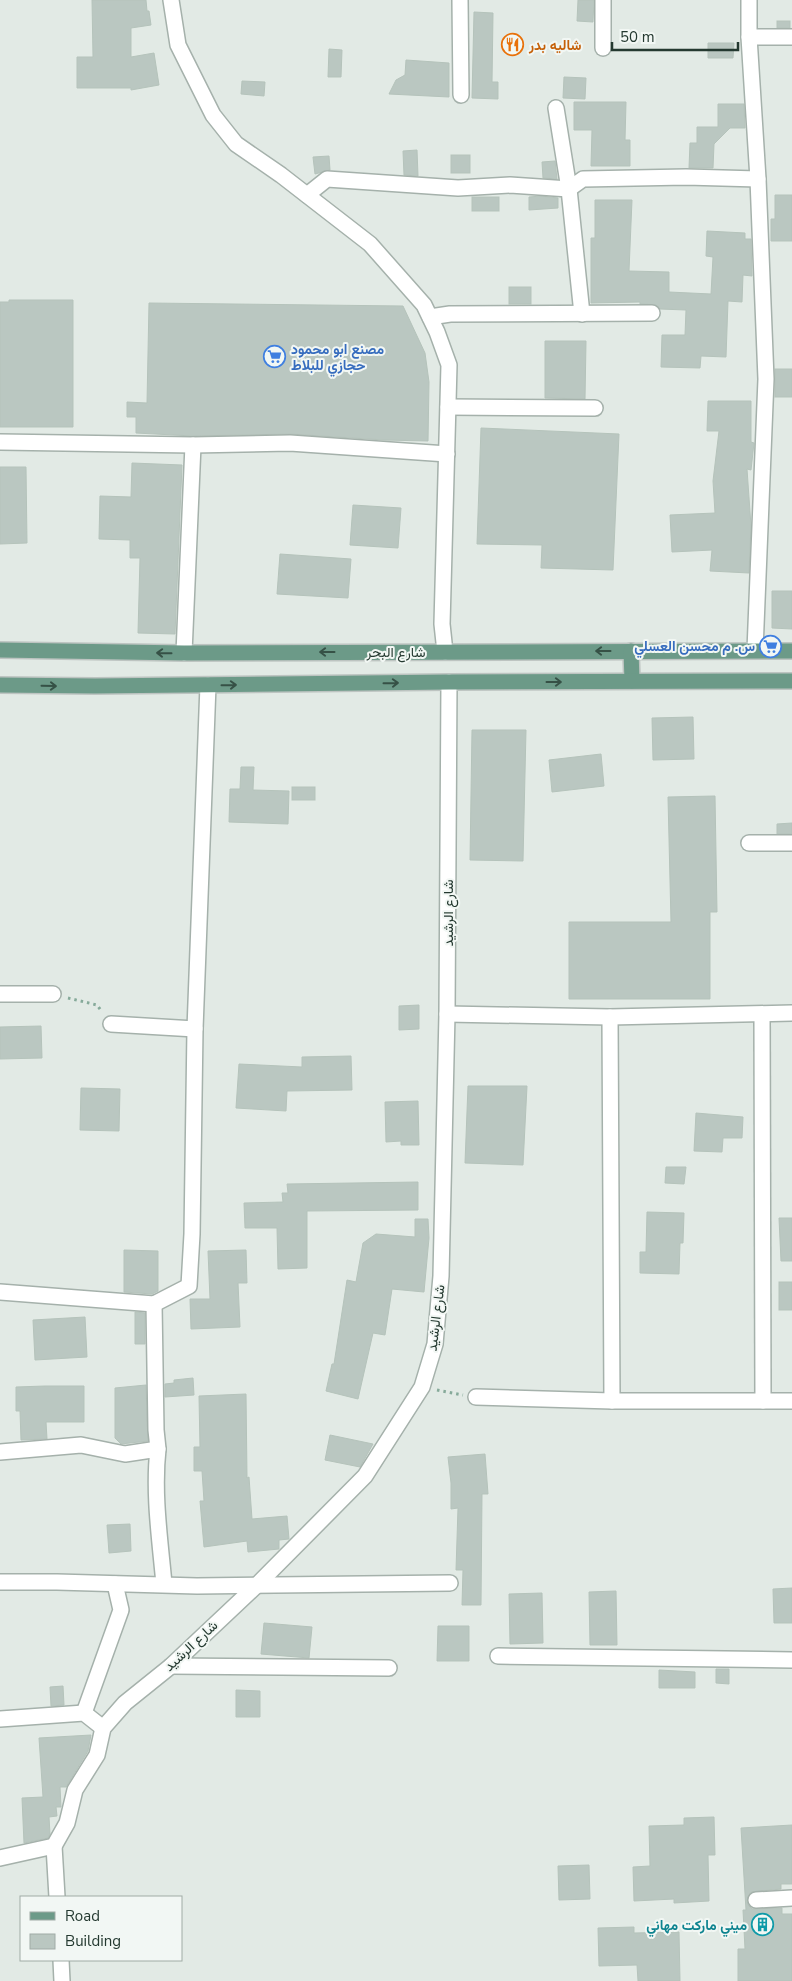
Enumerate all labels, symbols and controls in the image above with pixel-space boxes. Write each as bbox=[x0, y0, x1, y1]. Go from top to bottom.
scale bar bbox=[612, 20, 738, 52]
text: 50 m bbox=[620, 27, 655, 47]
restaurant icon: شاليه بدر bbox=[501, 33, 525, 57]
place label: شاليه بدر bbox=[528, 36, 581, 55]
place label: مصنع ابو محمود حجازي للبلاط bbox=[291, 340, 385, 377]
supermarket icon: مصنع ابو محمود حجازي للبلاط bbox=[263, 345, 287, 369]
supermarket icon: س. م محسن العسلي bbox=[759, 634, 783, 658]
place label: س. م محسن العسلي bbox=[634, 637, 755, 658]
street label: شارع البحر bbox=[366, 643, 425, 663]
one-way arrow bbox=[596, 646, 612, 656]
one-way arrow bbox=[319, 647, 335, 657]
one-way arrow bbox=[156, 648, 172, 658]
one-way arrow bbox=[545, 677, 561, 687]
one-way arrow bbox=[382, 678, 399, 688]
one-way arrow bbox=[220, 680, 236, 690]
one-way arrow bbox=[40, 681, 56, 691]
street label: شارع الرشيد bbox=[439, 880, 459, 946]
street label: شارع الرشيد bbox=[422, 1284, 450, 1352]
street label: شارع الرشيد bbox=[160, 1616, 223, 1676]
legend bbox=[20, 1896, 182, 1961]
text: Road bbox=[65, 1906, 100, 1926]
building icon: ميني ماركت مهاني bbox=[751, 1913, 775, 1937]
place label: ميني ماركت مهاني bbox=[646, 1916, 747, 1937]
text: Building bbox=[65, 1931, 121, 1951]

